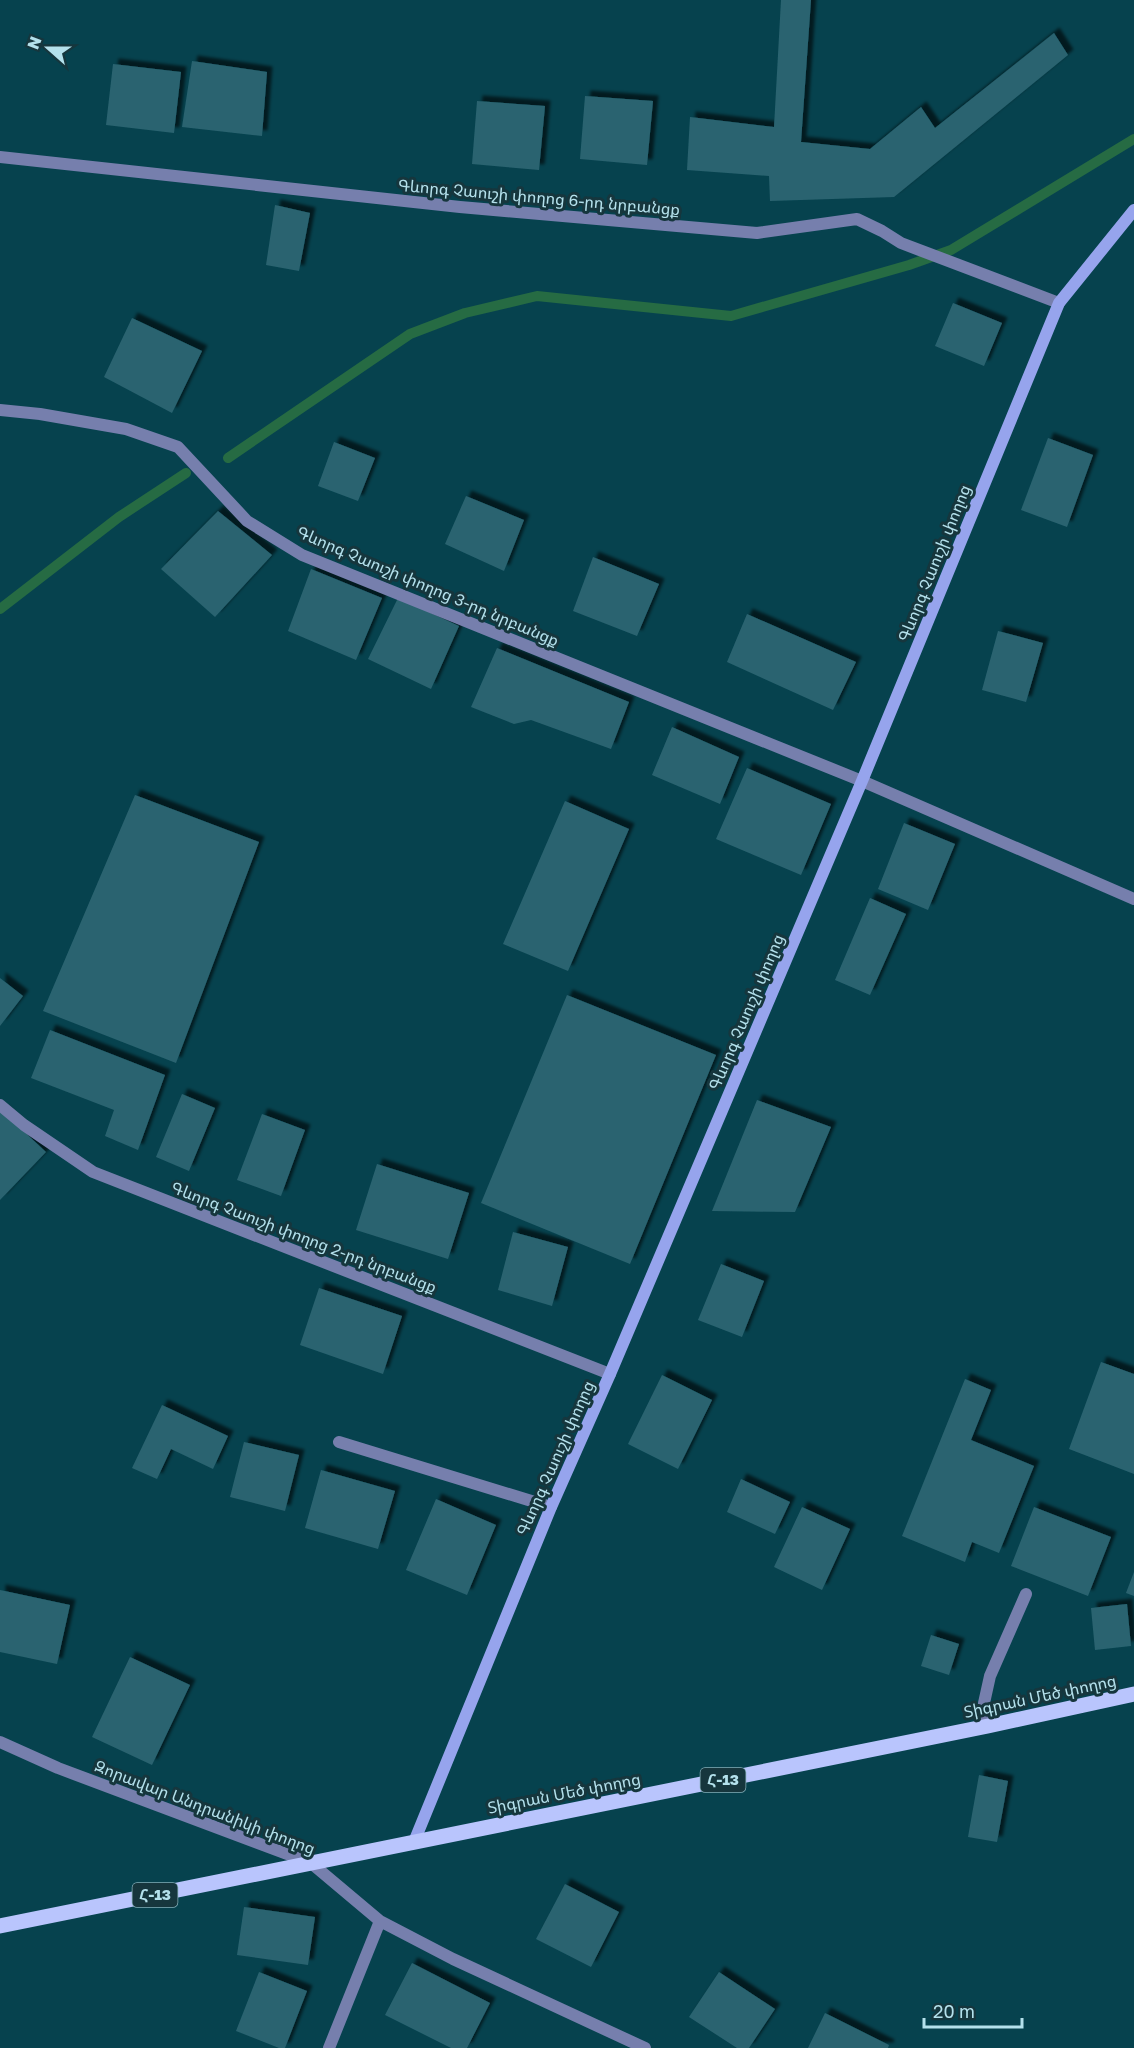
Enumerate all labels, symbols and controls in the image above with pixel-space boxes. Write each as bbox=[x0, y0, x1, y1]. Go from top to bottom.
north arrow bbox=[18, 18, 78, 78]
text: N bbox=[22, 33, 46, 52]
street label: Գևորգ Չաուշի փողոց 6-րդ նրբանցք bbox=[397, 175, 681, 219]
street label: Գևորգ Չաուշի փողոց bbox=[893, 482, 975, 644]
street label: Գևորգ Չաուշի փողոց 3-րդ նրբանցք bbox=[294, 522, 562, 650]
street label: Գևորգ Չաուշի փողոց bbox=[704, 931, 788, 1093]
street label: Գևորգ Չաուշի փողոց 2-րդ նրբանցք bbox=[168, 1177, 440, 1297]
street label: Գևորգ Չաուշի փողոց bbox=[512, 1377, 598, 1539]
street label: Տիգրան Մեծ փողոց bbox=[962, 1670, 1118, 1722]
street label: Զորավար Անդրանիկի փողոց bbox=[92, 1756, 318, 1858]
street label: Տիգրան Մեծ փողոց bbox=[486, 1768, 642, 1818]
road number: Հ-13 bbox=[700, 1768, 746, 1792]
road number: Հ-13 bbox=[132, 1883, 178, 1907]
scale bar bbox=[924, 1991, 1022, 2029]
text: 20 m bbox=[933, 2000, 975, 2022]

